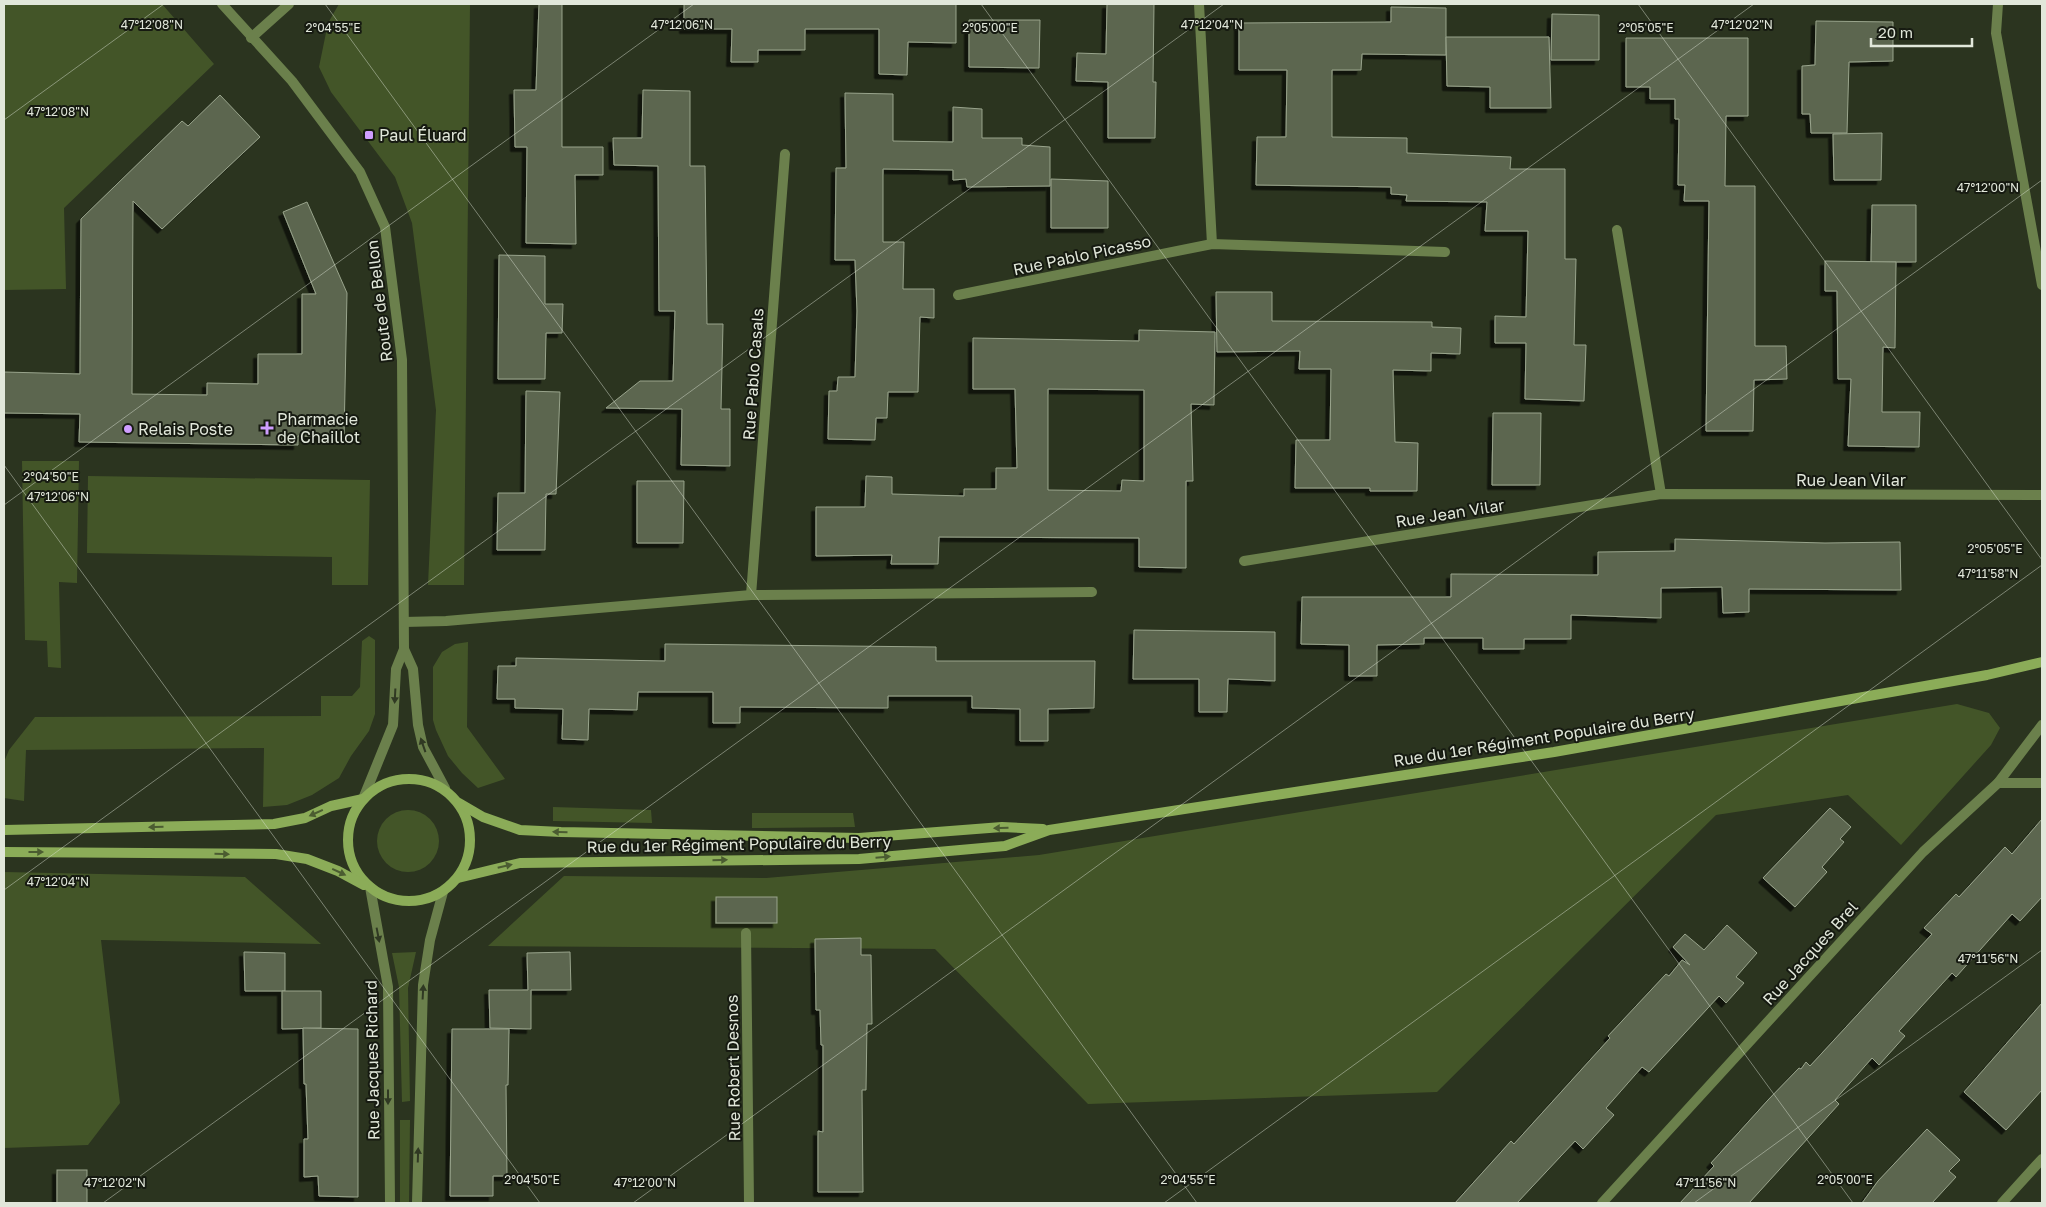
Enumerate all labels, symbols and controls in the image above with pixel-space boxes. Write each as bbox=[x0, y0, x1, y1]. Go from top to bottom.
scale bar bbox=[1871, 15, 1972, 47]
text: 47°12'08"N bbox=[121, 17, 183, 32]
text: 47°12'06"N bbox=[651, 17, 713, 32]
text: 47°12'04"N bbox=[1181, 17, 1243, 32]
text: 47°12'02"N bbox=[1711, 17, 1773, 32]
text: 2°04'55"E bbox=[306, 20, 360, 35]
text: 2°05'00"E bbox=[962, 20, 1018, 35]
text: 2°05'05"E bbox=[1618, 20, 1674, 35]
text: 20 m bbox=[1878, 23, 1913, 41]
text: 47°12'08"N bbox=[27, 104, 89, 119]
place label: Paul Éluard bbox=[379, 125, 467, 145]
marker: Paul Éluard bbox=[363, 129, 375, 141]
text: 47°12'00"N bbox=[1957, 180, 2019, 195]
street label: Rue Pablo Picasso bbox=[1011, 231, 1153, 279]
street label: Route de Bellon bbox=[362, 239, 396, 363]
street label: Rue Pablo Casals bbox=[738, 307, 768, 441]
place label: Pharmacie de Chaillot bbox=[277, 409, 360, 447]
place label: Relais Poste bbox=[138, 419, 233, 439]
marker: Pharmacie de Chaillot bbox=[261, 422, 273, 434]
marker: Relais Poste bbox=[122, 423, 134, 435]
text: 2°04'50"E bbox=[23, 469, 79, 484]
street label: Rue Jean Vilar bbox=[1796, 470, 1906, 490]
text: 47°12'06"N bbox=[27, 489, 89, 504]
street label: Rue Jean Vilar bbox=[1394, 495, 1506, 531]
text: 2°05'05"E bbox=[1967, 541, 2023, 556]
text: 47°11'58"N bbox=[1958, 566, 2018, 581]
one-way arrow bbox=[390, 688, 398, 704]
street label: Rue du 1er Régiment Populaire du Berry bbox=[1392, 703, 1696, 771]
one-way arrow bbox=[419, 737, 427, 752]
one-way arrow bbox=[309, 809, 323, 817]
one-way arrow bbox=[147, 823, 163, 831]
one-way arrow bbox=[992, 824, 1008, 832]
one-way arrow bbox=[552, 827, 568, 835]
street label: Rue du 1er Régiment Populaire du Berry bbox=[587, 831, 892, 857]
one-way arrow bbox=[28, 848, 44, 856]
one-way arrow bbox=[215, 850, 231, 858]
one-way arrow bbox=[875, 853, 891, 861]
one-way arrow bbox=[713, 856, 729, 864]
one-way arrow bbox=[497, 862, 512, 870]
one-way arrow bbox=[332, 868, 346, 876]
text: 47°12'04"N bbox=[27, 874, 89, 889]
street label: Rue Jacques Brel bbox=[1758, 897, 1862, 1009]
one-way arrow bbox=[374, 928, 382, 943]
text: 47°11'56"N bbox=[1958, 951, 2018, 966]
street label: Rue Jacques Richard bbox=[361, 980, 383, 1140]
one-way arrow bbox=[419, 984, 427, 1000]
street label: Rue Robert Desnos bbox=[722, 994, 744, 1142]
one-way arrow bbox=[384, 1089, 392, 1105]
one-way arrow bbox=[414, 1146, 422, 1162]
text: 2°04'50"E bbox=[504, 1172, 560, 1187]
text: 2°04'55"E bbox=[1161, 1172, 1215, 1187]
text: 2°05'00"E bbox=[1817, 1172, 1873, 1187]
text: 47°12'02"N bbox=[84, 1175, 146, 1190]
text: 47°12'00"N bbox=[614, 1175, 676, 1190]
text: 47°11'56"N bbox=[1676, 1175, 1736, 1190]

